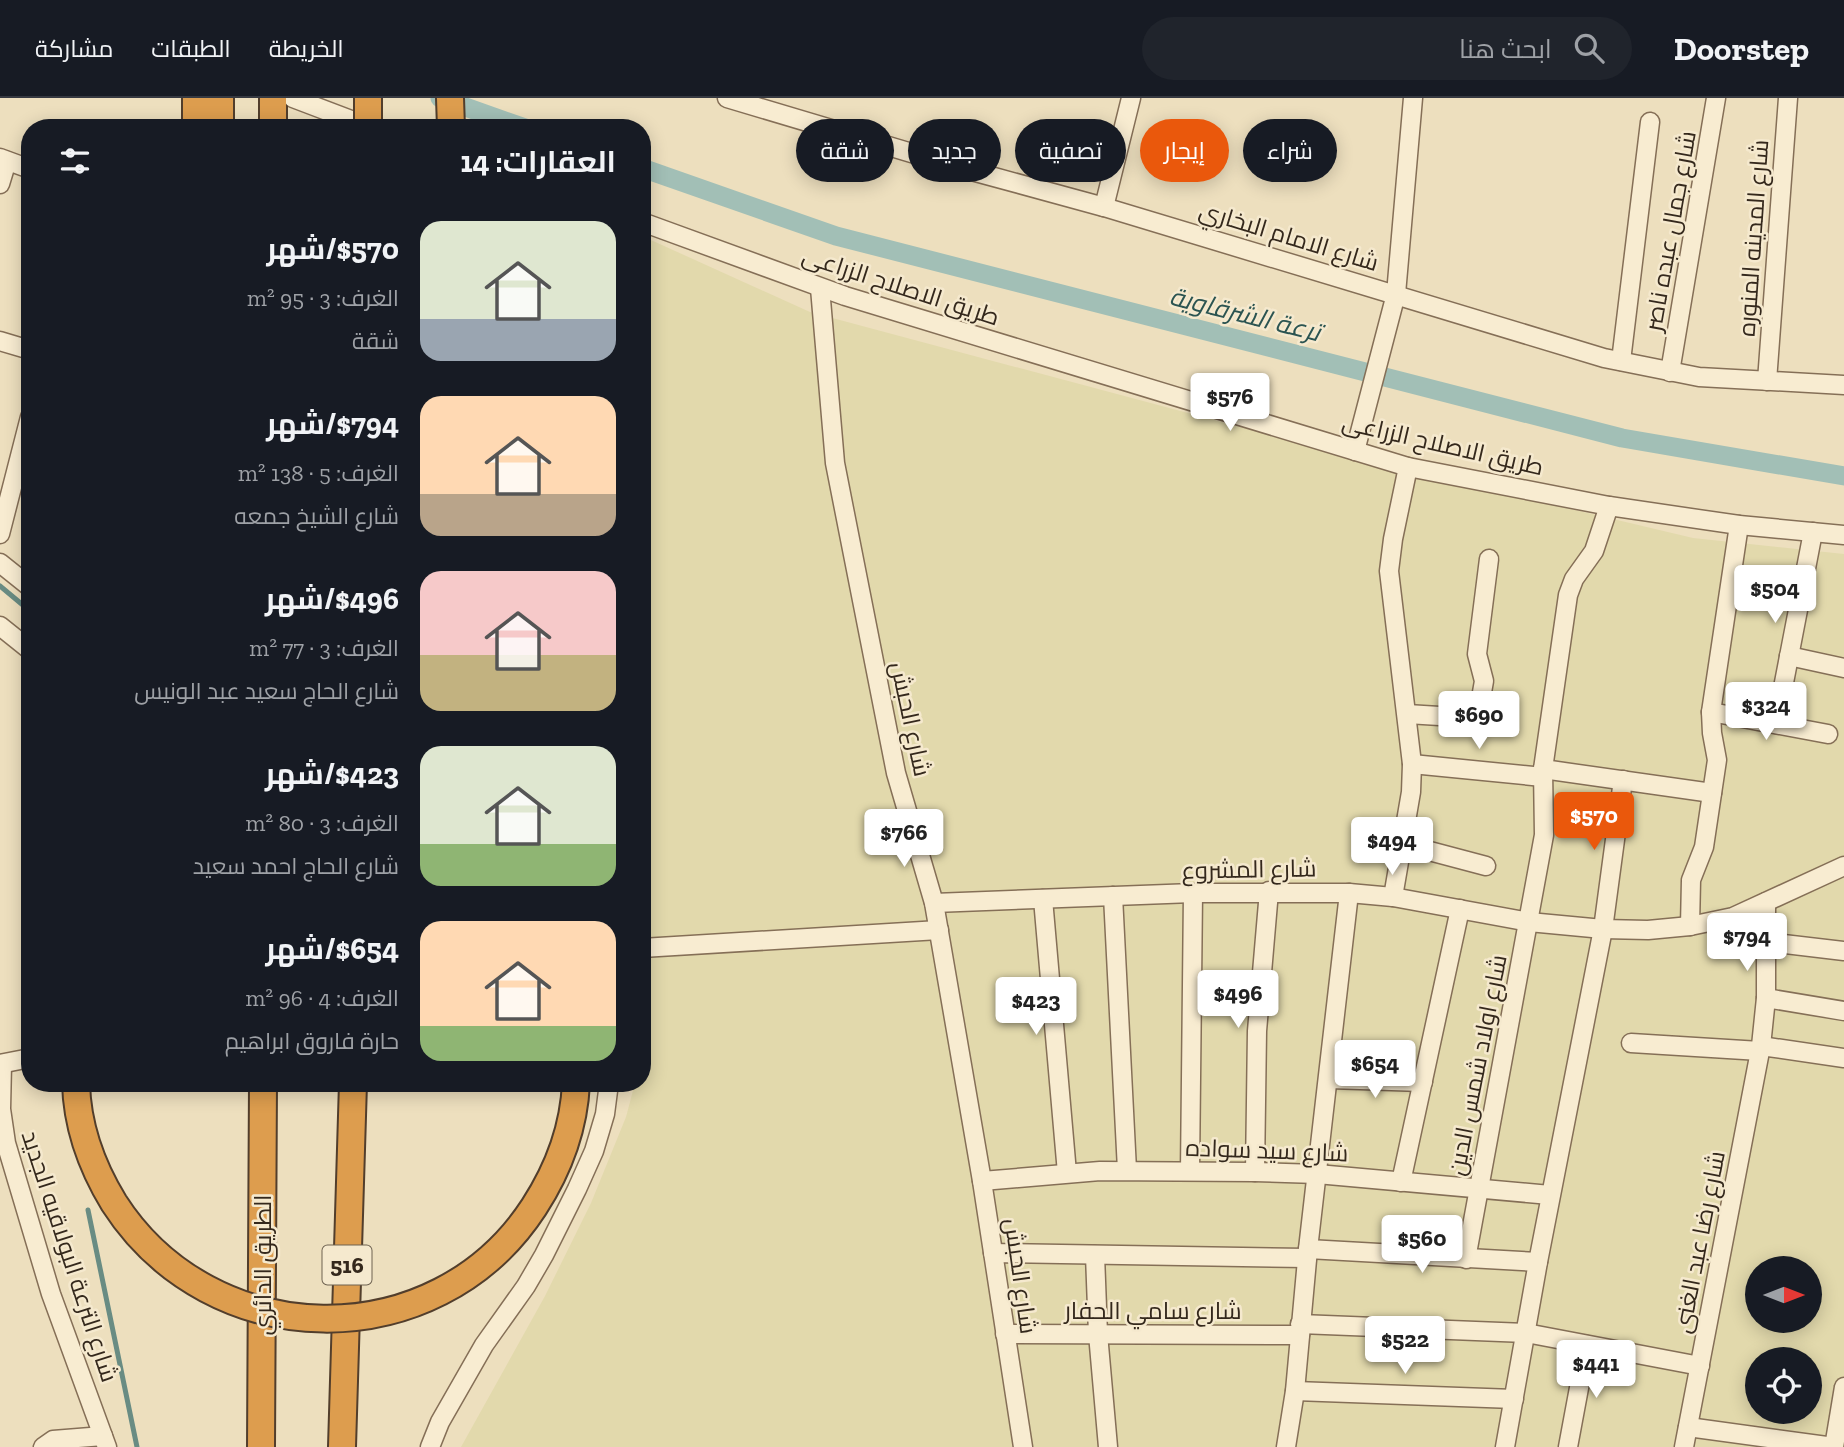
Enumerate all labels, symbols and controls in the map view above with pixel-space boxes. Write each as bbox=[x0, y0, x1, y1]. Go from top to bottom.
search box bbox=[1142, 17, 1632, 80]
icon: search bbox=[1570, 29, 1608, 67]
text: Doorstep bbox=[1674, 29, 1809, 68]
text: ابحث هنا bbox=[1459, 33, 1552, 65]
text: مشاركة bbox=[35, 34, 113, 63]
text: الطبقات bbox=[151, 34, 231, 63]
text: الخريطة bbox=[269, 34, 344, 63]
chip: شقة bbox=[796, 119, 894, 182]
chip: جديد bbox=[908, 119, 1001, 182]
chip: تصفية bbox=[1015, 119, 1126, 182]
chip: إيجار bbox=[1140, 119, 1229, 182]
chip: شراء bbox=[1243, 119, 1337, 182]
street label: شارع جمال عبده ناصر bbox=[1638, 128, 1704, 336]
street label: شارع المدينه المنوره bbox=[1732, 139, 1776, 338]
icon: filters bbox=[56, 142, 94, 180]
text: العقارات: 14 bbox=[460, 144, 616, 180]
street label: شارع الامام البخاري bbox=[1195, 195, 1382, 281]
text: $570/شهر bbox=[267, 231, 399, 267]
street label: طريق الاصلاح الزراعى bbox=[798, 240, 1003, 333]
icon: home bbox=[476, 249, 560, 333]
water label: ترعة الشرقاوية bbox=[1166, 280, 1329, 349]
text: الغرف: 3 · 95 m² bbox=[247, 284, 399, 312]
text: شقة bbox=[352, 327, 399, 355]
pin: $576 bbox=[1189, 374, 1271, 433]
text: $576 bbox=[1206, 382, 1254, 410]
text: $794/شهر bbox=[266, 406, 399, 442]
street label: طريق الاصلاح الزراعى bbox=[1339, 407, 1547, 483]
icon: home bbox=[476, 424, 560, 508]
text: الغرف: 5 · 138 m² bbox=[238, 459, 399, 487]
text: شارع الشيخ جمعه bbox=[234, 502, 399, 530]
pin: $504 bbox=[1734, 566, 1816, 625]
text: $504 bbox=[1750, 574, 1800, 602]
text: $496/شهر bbox=[265, 581, 399, 617]
icon: home bbox=[476, 599, 560, 683]
text: الغرف: 3 · 77 m² bbox=[249, 634, 399, 662]
street label: شارع الحبش bbox=[883, 659, 937, 779]
text: شارع الحاج سعيد عبد الونيس bbox=[134, 677, 399, 705]
pin: $324 bbox=[1725, 682, 1807, 742]
text: $324 bbox=[1741, 691, 1791, 719]
pin: $690 bbox=[1438, 692, 1520, 751]
text: $690 bbox=[1454, 700, 1504, 728]
text: $423/شهر bbox=[265, 756, 399, 792]
icon: home bbox=[476, 774, 560, 858]
pin: $570 bbox=[1553, 792, 1635, 852]
text: $570 bbox=[1570, 801, 1618, 829]
text: الغرف: 3 · 80 m² bbox=[245, 809, 399, 837]
pin: $766 bbox=[863, 810, 945, 869]
text: $766 bbox=[880, 818, 928, 846]
pin: $494 bbox=[1351, 818, 1433, 877]
text: $494 bbox=[1367, 826, 1417, 854]
text: شارع الحاج احمد سعيد bbox=[193, 852, 399, 880]
street label: شارع المشروع bbox=[1181, 853, 1317, 887]
pin: $794 bbox=[1706, 914, 1788, 973]
text: $794 bbox=[1723, 922, 1771, 950]
text: $654/شهر bbox=[265, 931, 399, 967]
icon: home bbox=[476, 949, 560, 1033]
street label: شارع اولاد شمس الدين bbox=[1441, 952, 1515, 1178]
pin: $496 bbox=[1197, 970, 1279, 1030]
pin: $423 bbox=[995, 978, 1077, 1037]
text: $496 bbox=[1213, 979, 1263, 1007]
text: الغرف: 4 · 96 m² bbox=[245, 984, 399, 1012]
text: $423 bbox=[1011, 986, 1061, 1014]
text: حارة فاروق ابراهيم bbox=[225, 1027, 399, 1055]
pin: $654 bbox=[1334, 1040, 1416, 1100]
text: $654 bbox=[1351, 1049, 1399, 1077]
street label: شارع الترعة البولاقيه الجديد bbox=[14, 1127, 124, 1386]
street label: شارع سيد سواده bbox=[1185, 1133, 1349, 1169]
street label: شارع رضا عبد الغنى bbox=[1667, 1148, 1733, 1336]
street label: الطريق الدائري bbox=[248, 1195, 281, 1335]
street label: شارع الحبش bbox=[997, 1216, 1043, 1336]
pin: $560 bbox=[1381, 1216, 1463, 1275]
text: $560 bbox=[1398, 1224, 1446, 1252]
road number: 516 bbox=[322, 1246, 372, 1284]
north arrow bbox=[1745, 1256, 1822, 1334]
map controls bbox=[1745, 1256, 1822, 1424]
street label: شارع سامي الحفار bbox=[1062, 1296, 1242, 1330]
pin: $522 bbox=[1364, 1316, 1446, 1376]
text: $522 bbox=[1381, 1325, 1429, 1353]
pin: $441 bbox=[1555, 1340, 1637, 1400]
button: locate bbox=[1745, 1347, 1822, 1424]
text: $441 bbox=[1573, 1349, 1619, 1377]

